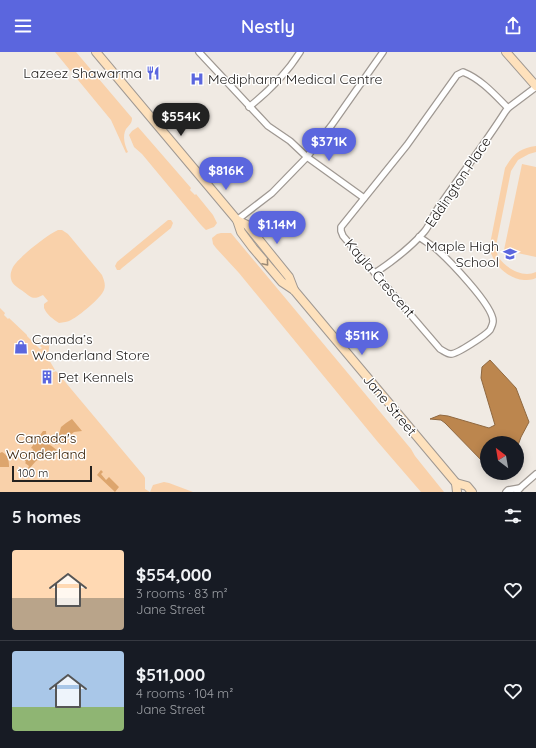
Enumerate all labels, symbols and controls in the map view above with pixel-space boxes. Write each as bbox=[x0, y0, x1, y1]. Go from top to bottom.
icon: menu bbox=[12, 15, 34, 37]
text: Nestly bbox=[241, 15, 295, 38]
icon: share bbox=[502, 15, 524, 37]
place label: Lazeez Shawarma bbox=[23, 64, 142, 82]
restaurant icon: Lazeez Shawarma bbox=[145, 65, 161, 81]
place label: Medipharm Medical Centre bbox=[208, 70, 383, 88]
hospital icon: Medipharm Medical Centre bbox=[189, 71, 205, 87]
pin: $554K bbox=[153, 103, 209, 137]
text: $554K bbox=[162, 108, 200, 124]
pin: $371K bbox=[301, 128, 357, 162]
text: $371K bbox=[311, 133, 347, 149]
street label: Eddington Place bbox=[421, 133, 495, 231]
pin: $816K bbox=[198, 157, 254, 191]
text: $816K bbox=[208, 162, 244, 178]
pin: $1.14M bbox=[244, 211, 310, 245]
text: $1.14M bbox=[258, 216, 296, 232]
street label: Kayla Crescent bbox=[341, 235, 419, 321]
place label: Maple High School bbox=[426, 237, 499, 271]
school or university icon: Maple High School bbox=[502, 246, 518, 262]
one-way arrow bbox=[262, 259, 269, 266]
pin: $511K bbox=[334, 322, 390, 356]
text: $511K bbox=[345, 327, 379, 343]
place label: Canada’s Wonderland Store bbox=[32, 330, 150, 364]
shop icon: Canada’s Wonderland Store bbox=[13, 339, 29, 355]
place label: Pet Kennels bbox=[58, 368, 134, 386]
building icon: Pet Kennels bbox=[39, 369, 55, 385]
street label: Jane Street bbox=[359, 371, 421, 440]
park label: Canada's Wonderland bbox=[6, 429, 86, 463]
north arrow bbox=[480, 436, 524, 480]
map controls bbox=[480, 436, 524, 480]
scale bar bbox=[12, 464, 92, 483]
text: 100 m bbox=[18, 466, 48, 480]
icon: filters bbox=[502, 505, 524, 527]
text: 5 homes bbox=[12, 506, 81, 527]
text: $554,000 bbox=[136, 564, 212, 585]
icon: home bbox=[44, 566, 92, 614]
icon: heart bbox=[502, 579, 524, 601]
text: 3 rooms · 83 m² bbox=[136, 585, 228, 601]
text: Jane Street bbox=[136, 601, 205, 617]
text: $511,000 bbox=[136, 664, 205, 685]
icon: home bbox=[44, 667, 92, 715]
icon: heart bbox=[502, 680, 524, 702]
text: 4 rooms · 104 m² bbox=[136, 685, 233, 701]
text: Jane Street bbox=[136, 701, 205, 717]

